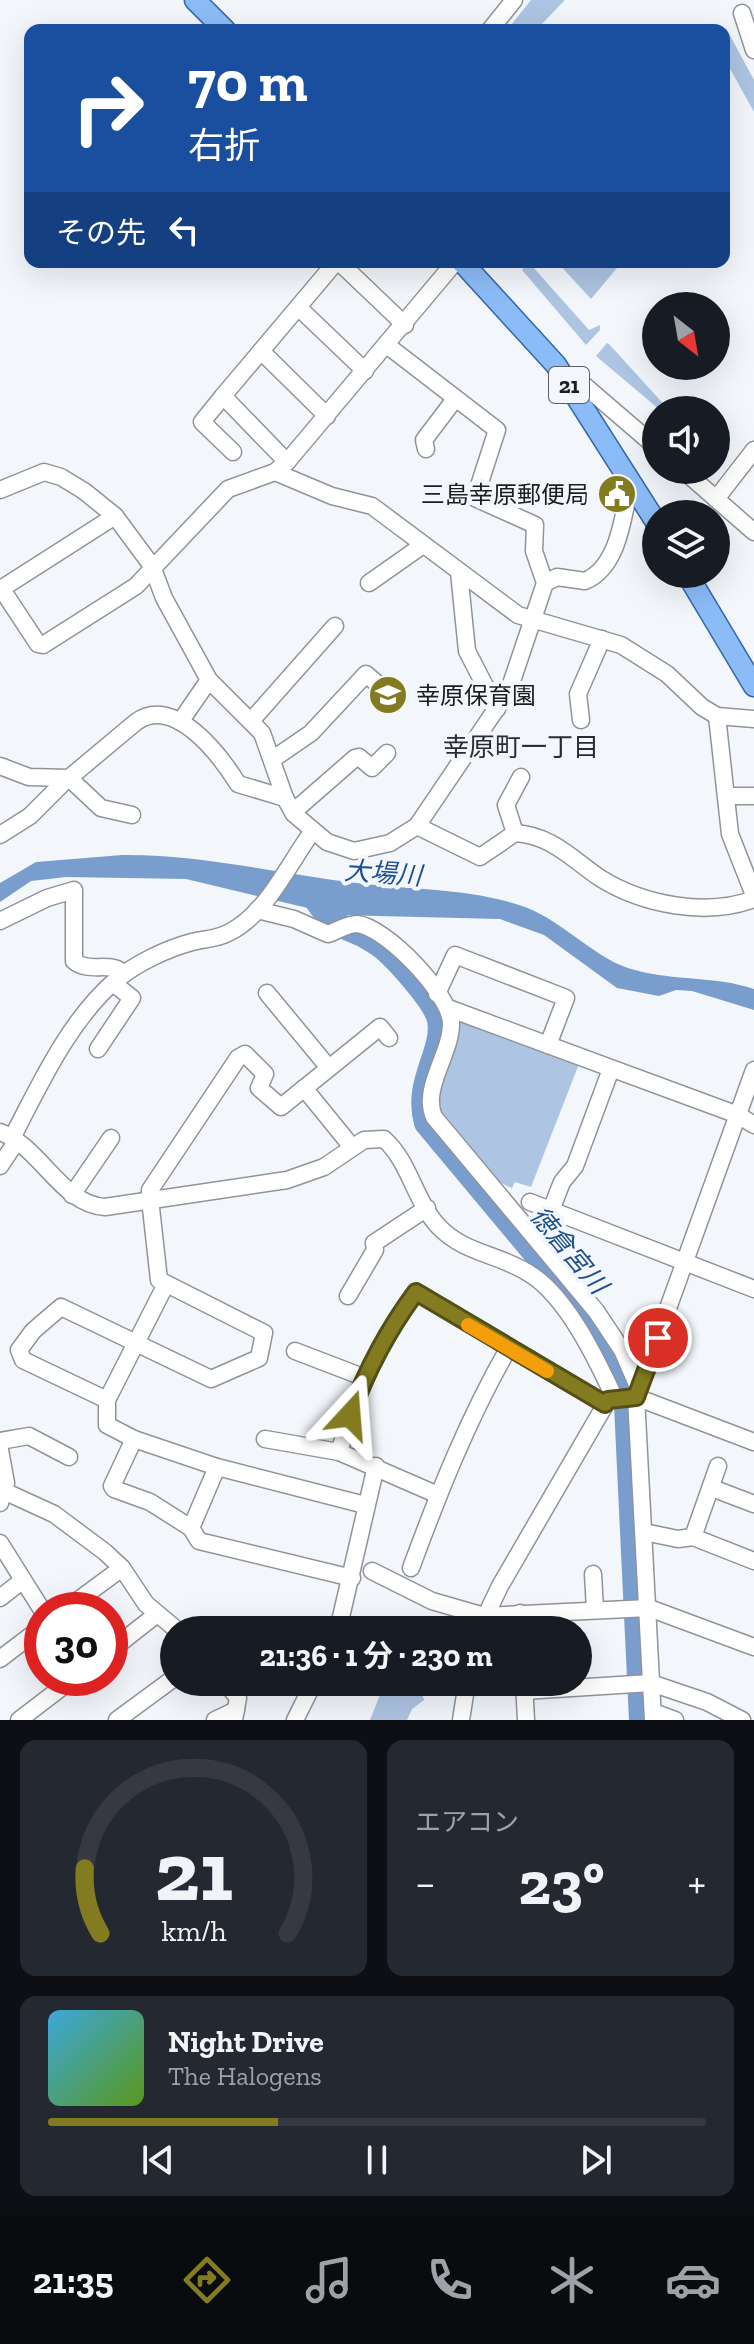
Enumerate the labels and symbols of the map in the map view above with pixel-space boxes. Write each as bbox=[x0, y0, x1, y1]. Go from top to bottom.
north arrow bbox=[642, 292, 730, 380]
road number: 21 bbox=[549, 367, 589, 403]
public building icon: 三島幸原郵便局 bbox=[596, 473, 638, 515]
place label: 三島幸原郵便局 bbox=[421, 480, 589, 509]
school or university icon: 幸原保育園 bbox=[367, 674, 409, 716]
place label: 幸原保育園 bbox=[416, 681, 536, 710]
district label: 幸原町一丁目 bbox=[443, 731, 599, 763]
water label: 大場川 bbox=[343, 854, 426, 892]
water label: 徳倉宮川 bbox=[523, 1200, 617, 1302]
pin bbox=[624, 1304, 692, 1372]
position arrow bbox=[308, 1373, 392, 1457]
speed limit sign: 30 bbox=[24, 1592, 128, 1696]

